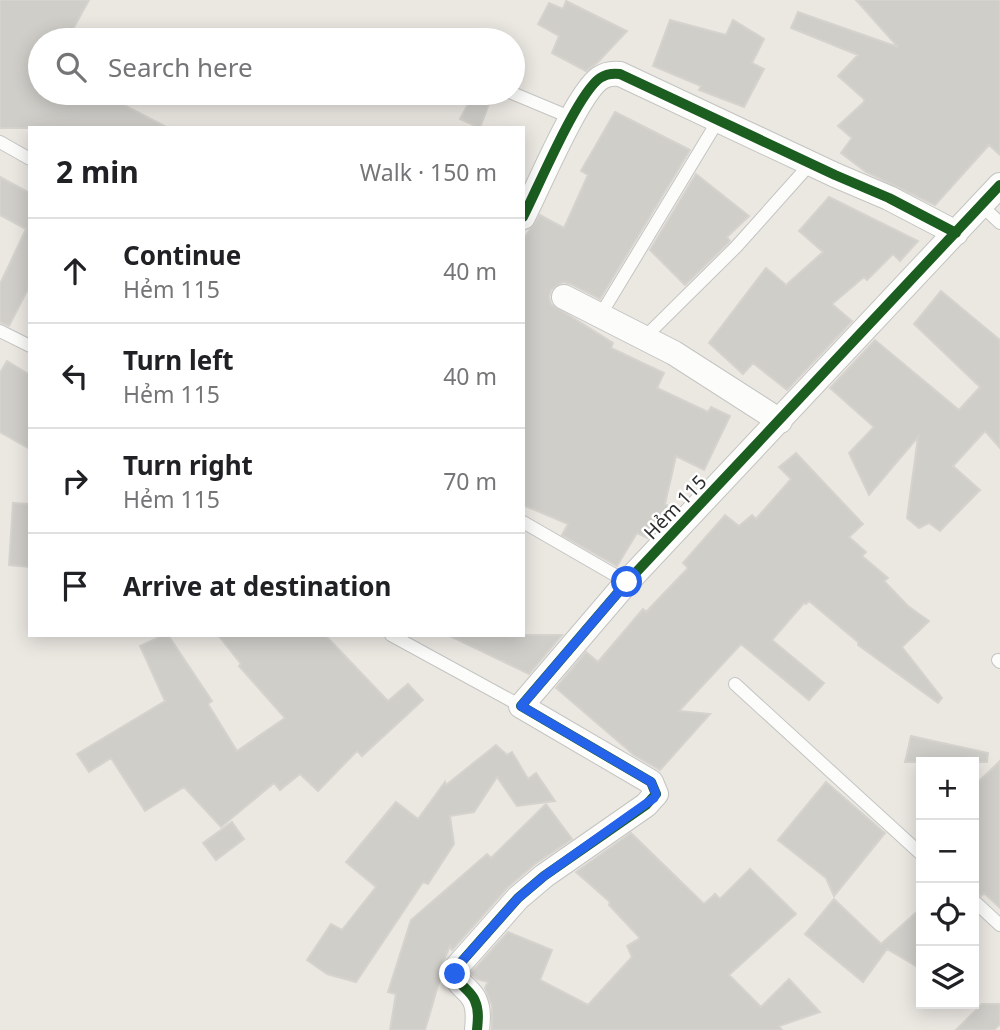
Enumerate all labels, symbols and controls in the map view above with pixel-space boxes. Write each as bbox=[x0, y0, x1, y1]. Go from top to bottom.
search box bbox=[28, 28, 525, 105]
icon: search bbox=[52, 48, 90, 86]
text: Search here bbox=[108, 49, 253, 85]
text: 2 min bbox=[56, 151, 139, 192]
text: Walk · 150 m bbox=[360, 156, 497, 188]
text: Continue bbox=[123, 237, 241, 273]
icon: ahead bbox=[56, 252, 94, 290]
text: 40 m bbox=[443, 255, 497, 287]
text: Hẻm 115 bbox=[123, 273, 220, 305]
text: Turn left bbox=[123, 342, 234, 378]
icon: left bbox=[56, 357, 94, 395]
text: 40 m bbox=[443, 360, 497, 392]
text: Hẻm 115 bbox=[123, 378, 220, 410]
text: Turn right bbox=[123, 447, 253, 483]
icon: right bbox=[56, 462, 94, 500]
text: 70 m bbox=[443, 465, 497, 497]
street label: Hẻm 115 bbox=[638, 469, 712, 545]
text: Hẻm 115 bbox=[123, 483, 220, 515]
route start bbox=[611, 566, 642, 597]
icon: arrive bbox=[56, 567, 94, 605]
text: Arrive at destination bbox=[123, 568, 392, 604]
map controls bbox=[916, 757, 979, 1009]
button: + bbox=[916, 757, 979, 820]
button: − bbox=[916, 820, 979, 883]
button: locate bbox=[916, 883, 979, 946]
button: layers bbox=[916, 946, 979, 1009]
route end bbox=[439, 958, 470, 989]

